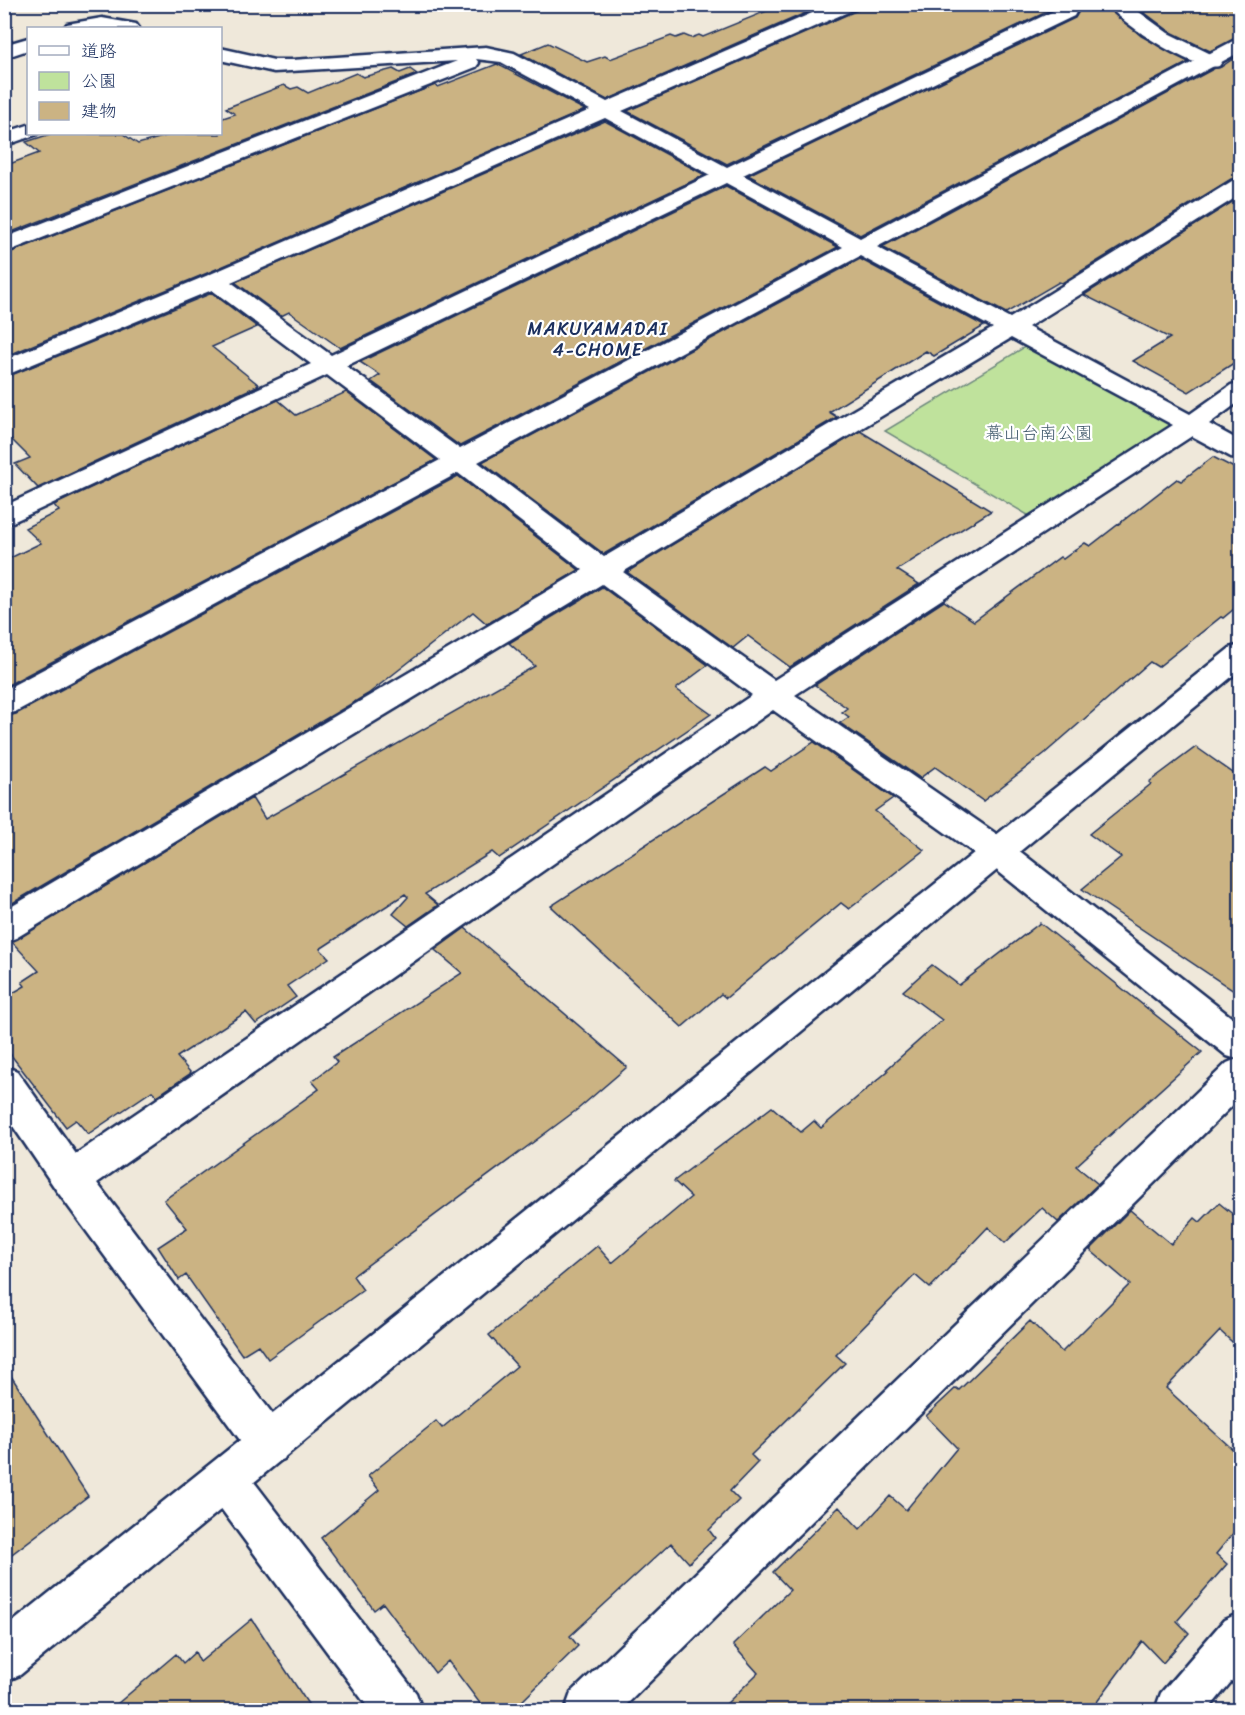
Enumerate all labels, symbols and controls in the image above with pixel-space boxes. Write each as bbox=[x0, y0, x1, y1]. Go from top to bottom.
legend bbox=[27, 27, 222, 135]
text: 道路 bbox=[81, 35, 117, 67]
text: 公園 bbox=[81, 65, 117, 97]
text: 建物 bbox=[81, 95, 117, 127]
district label: MAKUYAMADAI 4-CHOME bbox=[528, 313, 669, 366]
park label: 幕山台南公園 bbox=[985, 417, 1093, 449]

